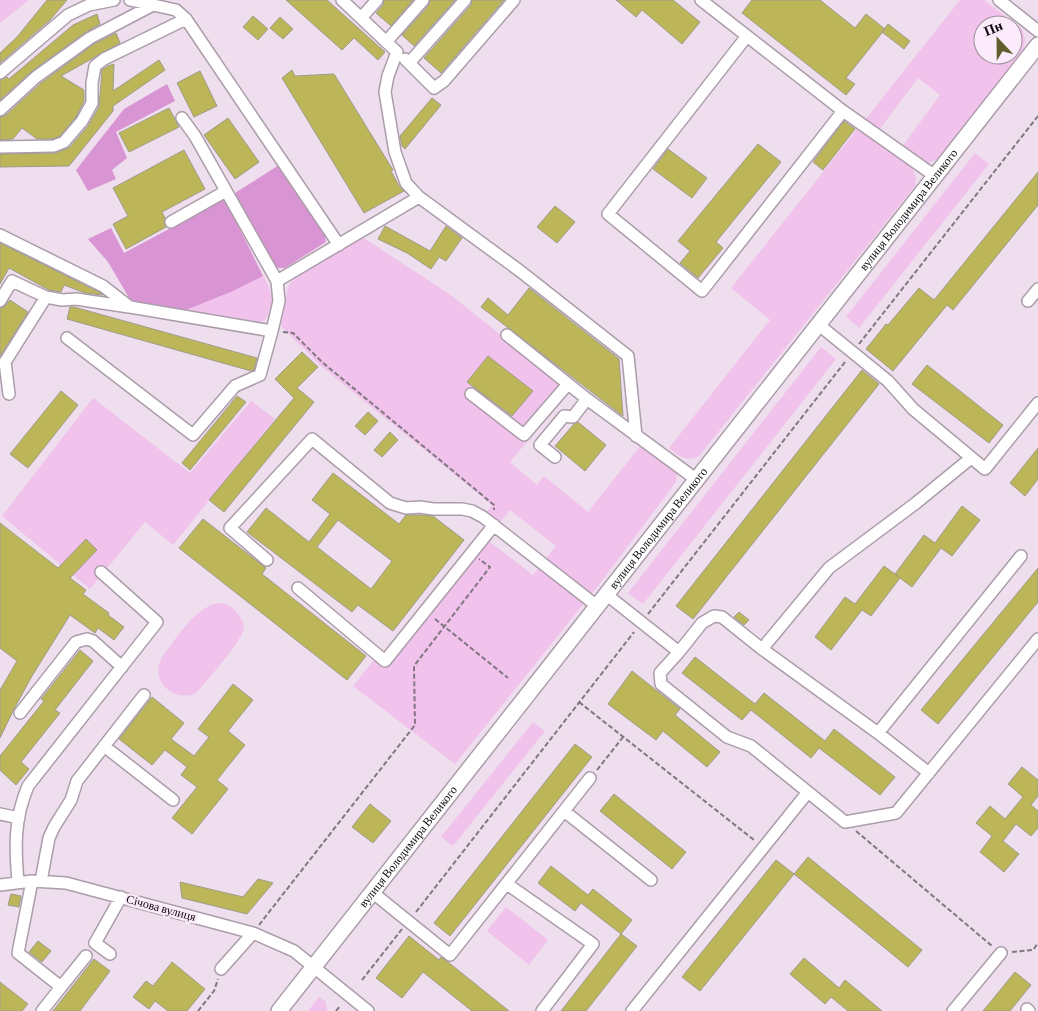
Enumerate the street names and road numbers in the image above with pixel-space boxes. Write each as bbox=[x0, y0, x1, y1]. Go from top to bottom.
street label: вулиця Володимира Великого bbox=[857, 146, 961, 273]
street label: вулиця Володимира Великого bbox=[606, 465, 710, 592]
street label: вулиця Володимира Великого bbox=[356, 783, 460, 910]
street label: Січова вулиця bbox=[125, 892, 198, 924]

